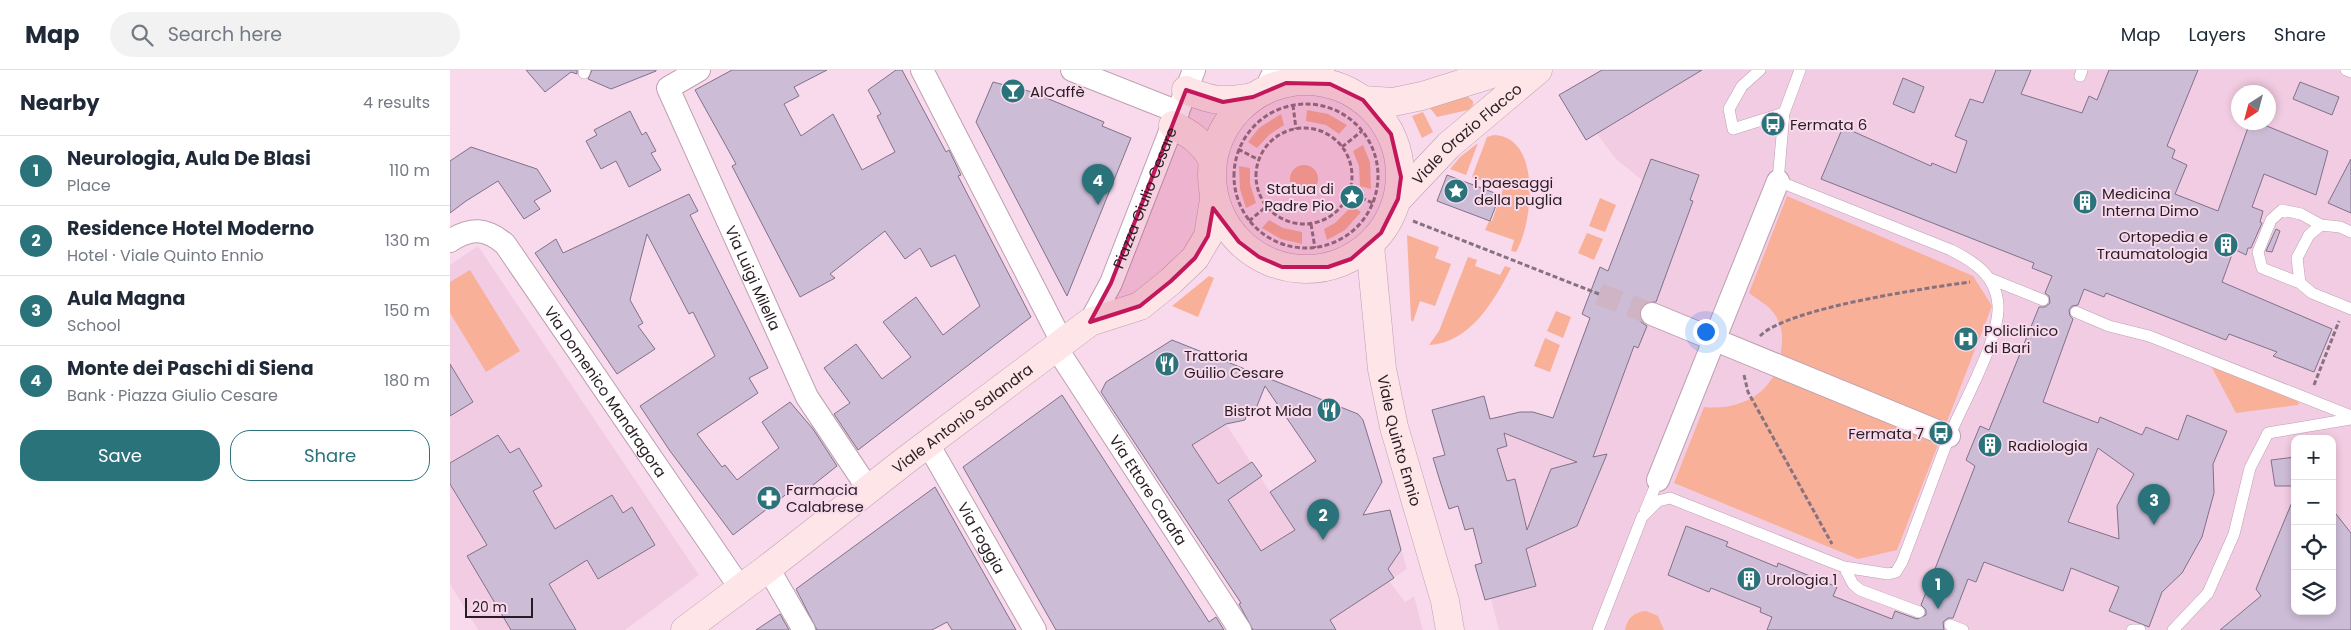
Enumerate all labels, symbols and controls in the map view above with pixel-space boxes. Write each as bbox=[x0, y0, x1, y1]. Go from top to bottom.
search box bbox=[110, 12, 460, 57]
text: Map bbox=[25, 18, 80, 51]
icon: search bbox=[128, 21, 156, 49]
text: Search here bbox=[168, 21, 282, 48]
text: Map bbox=[2121, 22, 2161, 47]
text: Layers bbox=[2189, 22, 2246, 47]
text: Share bbox=[2274, 22, 2326, 47]
bar icon: AlCaffè bbox=[1000, 78, 1026, 104]
street label: Viale Orazio Flacco bbox=[1407, 78, 1526, 189]
place label: AlCaffè bbox=[1030, 81, 1085, 102]
north arrow bbox=[2231, 85, 2276, 130]
text: Nearby bbox=[20, 88, 100, 117]
text: 4 results bbox=[363, 91, 430, 114]
bus stop icon: Fermata 6 bbox=[1760, 111, 1786, 137]
place label: Fermata 6 bbox=[1790, 114, 1867, 135]
street label: Piazza Giulio Cesare bbox=[1107, 124, 1181, 271]
text: Neurologia, Aula De Blasi bbox=[67, 145, 311, 172]
text: 1 bbox=[33, 159, 39, 182]
text: 110 m bbox=[389, 159, 430, 182]
pin: 4 bbox=[1082, 164, 1114, 205]
place label: i paesaggi della puglia bbox=[1474, 172, 1562, 210]
text: Place bbox=[67, 174, 111, 197]
place label: Statua di Padre Pio bbox=[1264, 178, 1334, 216]
place icon: i paesaggi della puglia bbox=[1443, 178, 1469, 204]
place label: Medicina Interna Dimo bbox=[2102, 183, 2199, 221]
place icon: Statua di Padre Pio bbox=[1339, 184, 1365, 210]
building icon: Medicina Interna Dimo bbox=[2072, 189, 2098, 215]
text: Residence Hotel Moderno bbox=[67, 215, 314, 242]
street label: Via Luigi Milella bbox=[721, 222, 786, 334]
place label: Ortopedia e Traumatologia bbox=[2097, 226, 2208, 264]
text: 2 bbox=[31, 229, 41, 252]
text: 130 m bbox=[385, 229, 430, 252]
building icon: Ortopedia e Traumatologia bbox=[2213, 232, 2239, 258]
text: Hotel · Viale Quinto Ennio bbox=[67, 244, 264, 267]
text: Aula Magna bbox=[67, 285, 185, 312]
text: 3 bbox=[31, 299, 41, 322]
text: 150 m bbox=[384, 299, 430, 322]
street label: Via Domenico Mandragora bbox=[540, 302, 672, 481]
text: School bbox=[67, 314, 121, 337]
your location bbox=[1693, 319, 1719, 345]
place label: Policlinico di Bari bbox=[1984, 320, 2058, 358]
hospital icon: Policlinico di Bari bbox=[1953, 326, 1979, 352]
place label: Trattoria Guilio Cesare bbox=[1184, 345, 1284, 383]
restaurant icon: Trattoria Guilio Cesare bbox=[1154, 351, 1180, 377]
text: Monte dei Paschi di Siena bbox=[67, 355, 314, 382]
street label: Viale Antonio Salandra bbox=[887, 358, 1037, 478]
text: 4 bbox=[31, 369, 41, 392]
text: 180 m bbox=[384, 369, 430, 392]
street label: Viale Quinto Ennio bbox=[1373, 373, 1427, 508]
text: Bank · Piazza Giulio Cesare bbox=[67, 384, 278, 407]
restaurant icon: Bistrot Mida bbox=[1316, 397, 1342, 423]
place label: Bistrot Mida bbox=[1224, 400, 1312, 421]
bus stop icon: Fermata 7 bbox=[1928, 420, 1954, 446]
place label: Fermata 7 bbox=[1848, 423, 1924, 444]
button: Save bbox=[20, 430, 220, 481]
button: Share bbox=[230, 430, 430, 481]
street label: Via Ettore Carafa bbox=[1105, 431, 1192, 549]
building icon: Radiologia bbox=[1977, 432, 2003, 458]
place label: Radiologia bbox=[2008, 435, 2088, 456]
map controls bbox=[2291, 435, 2336, 615]
button: + bbox=[2291, 435, 2336, 480]
place label: Farmacia Calabrese bbox=[786, 479, 864, 517]
button: − bbox=[2291, 480, 2336, 525]
pin: 3 bbox=[2138, 484, 2170, 525]
pharmacy icon: Farmacia Calabrese bbox=[756, 485, 782, 511]
street label: Via Foggia bbox=[953, 498, 1011, 577]
pin: 2 bbox=[1307, 499, 1339, 540]
button: locate bbox=[2291, 525, 2336, 570]
building icon: Urologia 1 bbox=[1736, 566, 1762, 592]
pin: 1 bbox=[1922, 568, 1954, 609]
place label: Urologia 1 bbox=[1766, 569, 1837, 590]
button: layers bbox=[2291, 570, 2336, 615]
scale bar bbox=[465, 595, 532, 618]
text: 20 m bbox=[472, 597, 507, 617]

